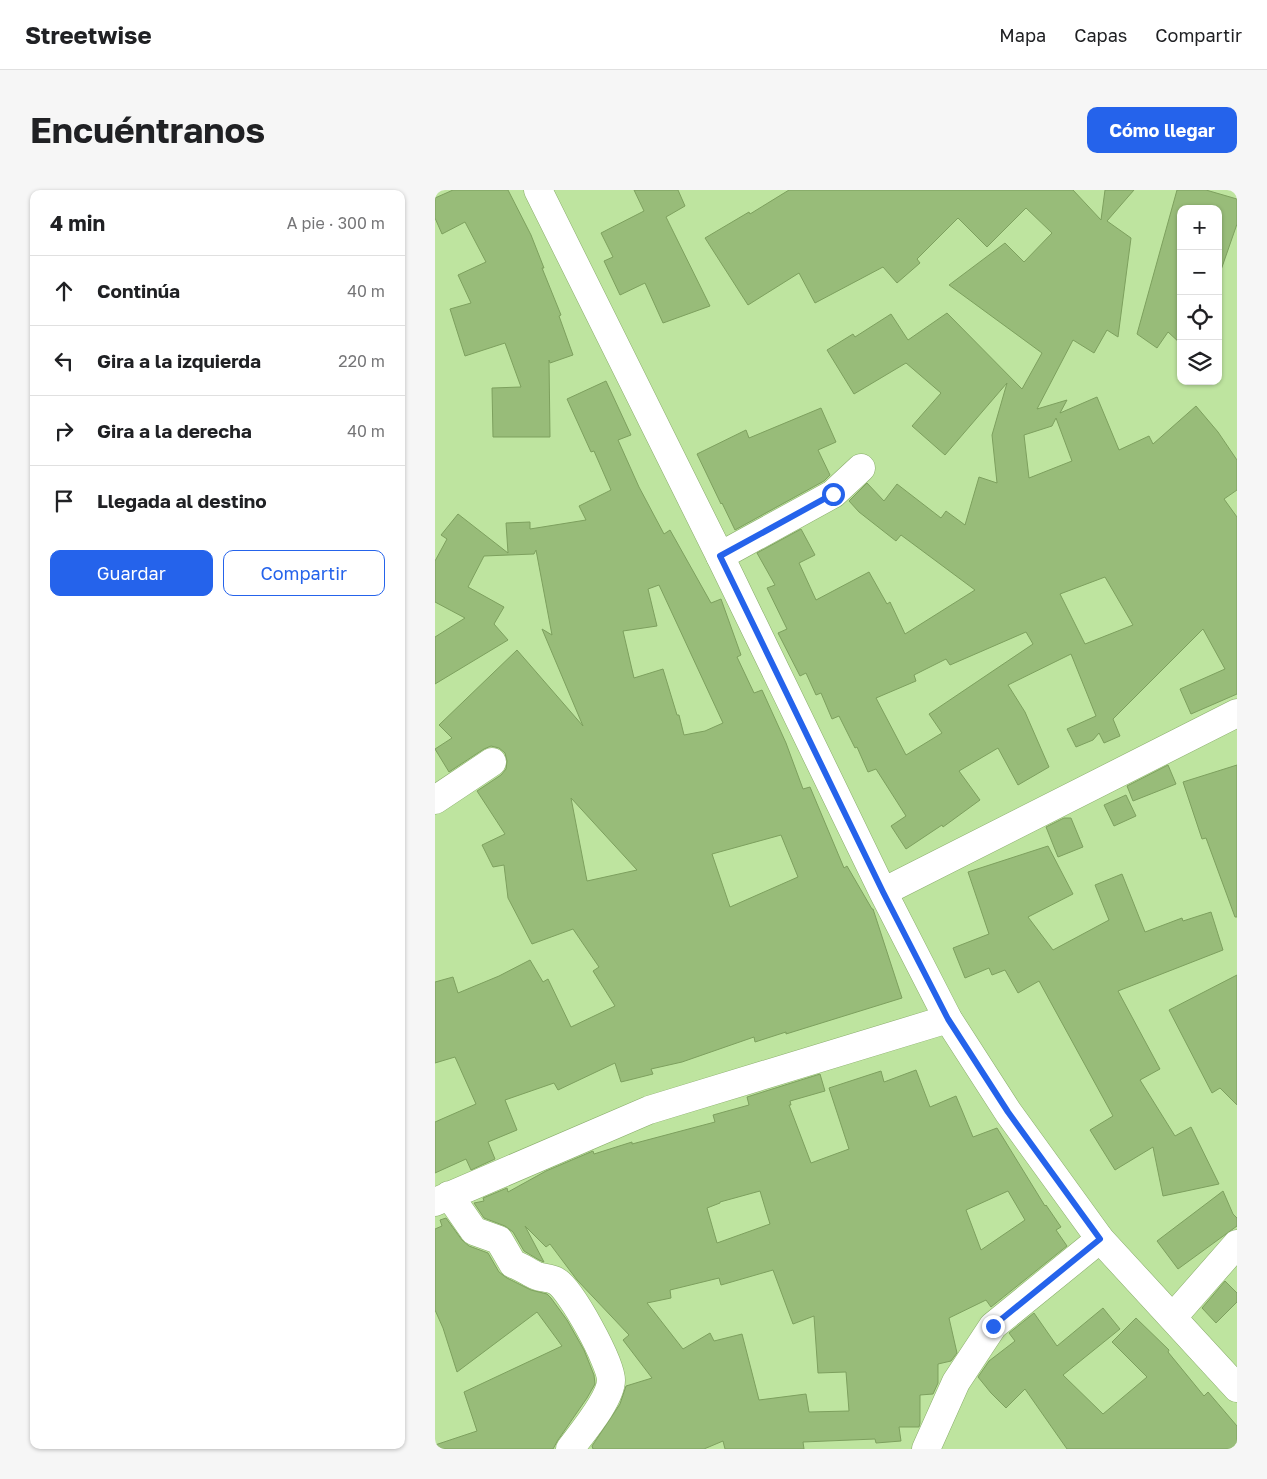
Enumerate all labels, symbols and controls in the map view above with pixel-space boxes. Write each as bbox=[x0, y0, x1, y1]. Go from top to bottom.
text: Streetwise bbox=[25, 20, 152, 49]
text: Mapa bbox=[999, 24, 1046, 46]
text: Capas bbox=[1074, 24, 1127, 46]
text: Compartir bbox=[1155, 24, 1242, 46]
button: Cómo llegar bbox=[1087, 107, 1237, 153]
text: Encuéntranos bbox=[30, 109, 265, 151]
map controls bbox=[1177, 205, 1222, 385]
button: + bbox=[1177, 205, 1222, 250]
text: 4 min bbox=[50, 210, 105, 236]
text: A pie · 300 m bbox=[287, 213, 385, 233]
button: − bbox=[1177, 250, 1222, 295]
icon: ahead bbox=[50, 277, 78, 305]
text: Continúa bbox=[97, 279, 180, 302]
text: 40 m bbox=[347, 281, 385, 301]
button: locate bbox=[1177, 295, 1222, 340]
button: layers bbox=[1177, 340, 1222, 385]
icon: left bbox=[50, 347, 78, 375]
text: Gira a la izquierda bbox=[97, 349, 261, 372]
text: 220 m bbox=[338, 351, 385, 371]
icon: right bbox=[50, 417, 78, 445]
text: Gira a la derecha bbox=[97, 419, 252, 442]
text: 40 m bbox=[347, 421, 385, 441]
route start bbox=[822, 483, 845, 506]
icon: arrive bbox=[50, 487, 78, 515]
text: Llegada al destino bbox=[97, 489, 267, 512]
button: Guardar bbox=[50, 550, 213, 596]
button: Compartir bbox=[223, 550, 385, 596]
route end bbox=[982, 1315, 1005, 1338]

